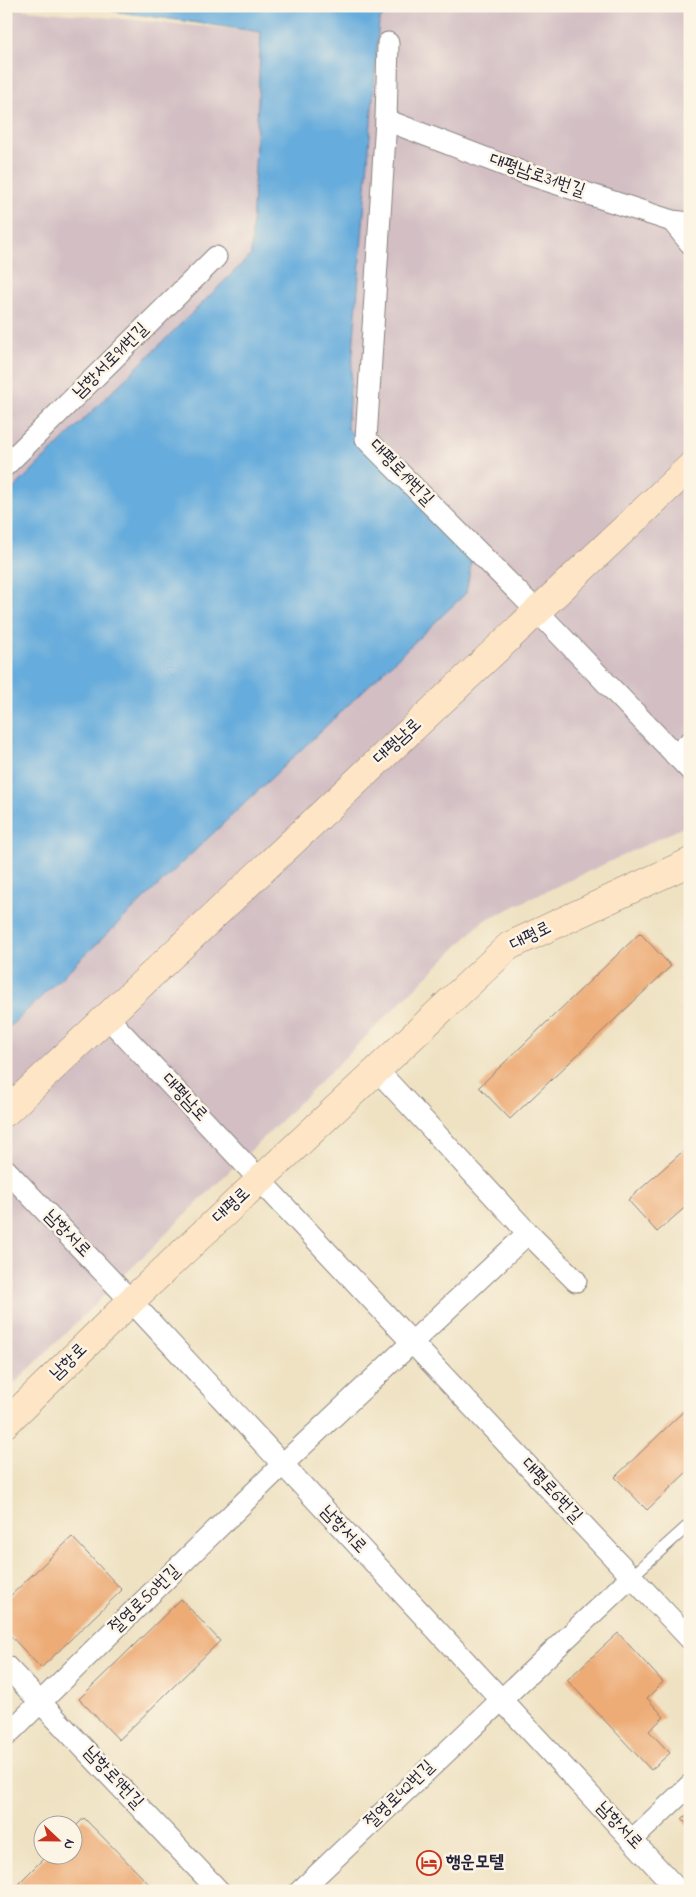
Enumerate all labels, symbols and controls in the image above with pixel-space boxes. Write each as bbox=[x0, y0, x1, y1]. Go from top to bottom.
street label: 대평남로31번길 bbox=[485, 147, 589, 205]
street label: 남항서로91번길 bbox=[67, 317, 155, 405]
street label: 대평로19번길 bbox=[363, 434, 440, 512]
street label: 대평남로 bbox=[368, 713, 428, 771]
street label: 대평로 bbox=[506, 916, 556, 958]
street label: 대평남로 bbox=[155, 1068, 213, 1128]
street label: 대평로 bbox=[207, 1182, 257, 1230]
street label: 남항서로 bbox=[38, 1204, 96, 1264]
street label: 남항로 bbox=[44, 1338, 94, 1386]
street label: 대평로6번길 bbox=[514, 1453, 588, 1530]
street label: 남항서로 bbox=[314, 1500, 372, 1560]
street label: 절영로50번길 bbox=[103, 1559, 187, 1641]
street label: 남항로9번길 bbox=[77, 1741, 149, 1816]
street label: 절영로42번길 bbox=[359, 1754, 441, 1835]
street label: 남항서로 bbox=[590, 1796, 648, 1856]
north arrow bbox=[32, 1814, 82, 1864]
text: N bbox=[57, 1836, 80, 1853]
hotel icon: 행운모텔 bbox=[416, 1850, 442, 1876]
place label: 행운모텔 bbox=[445, 1850, 504, 1876]

